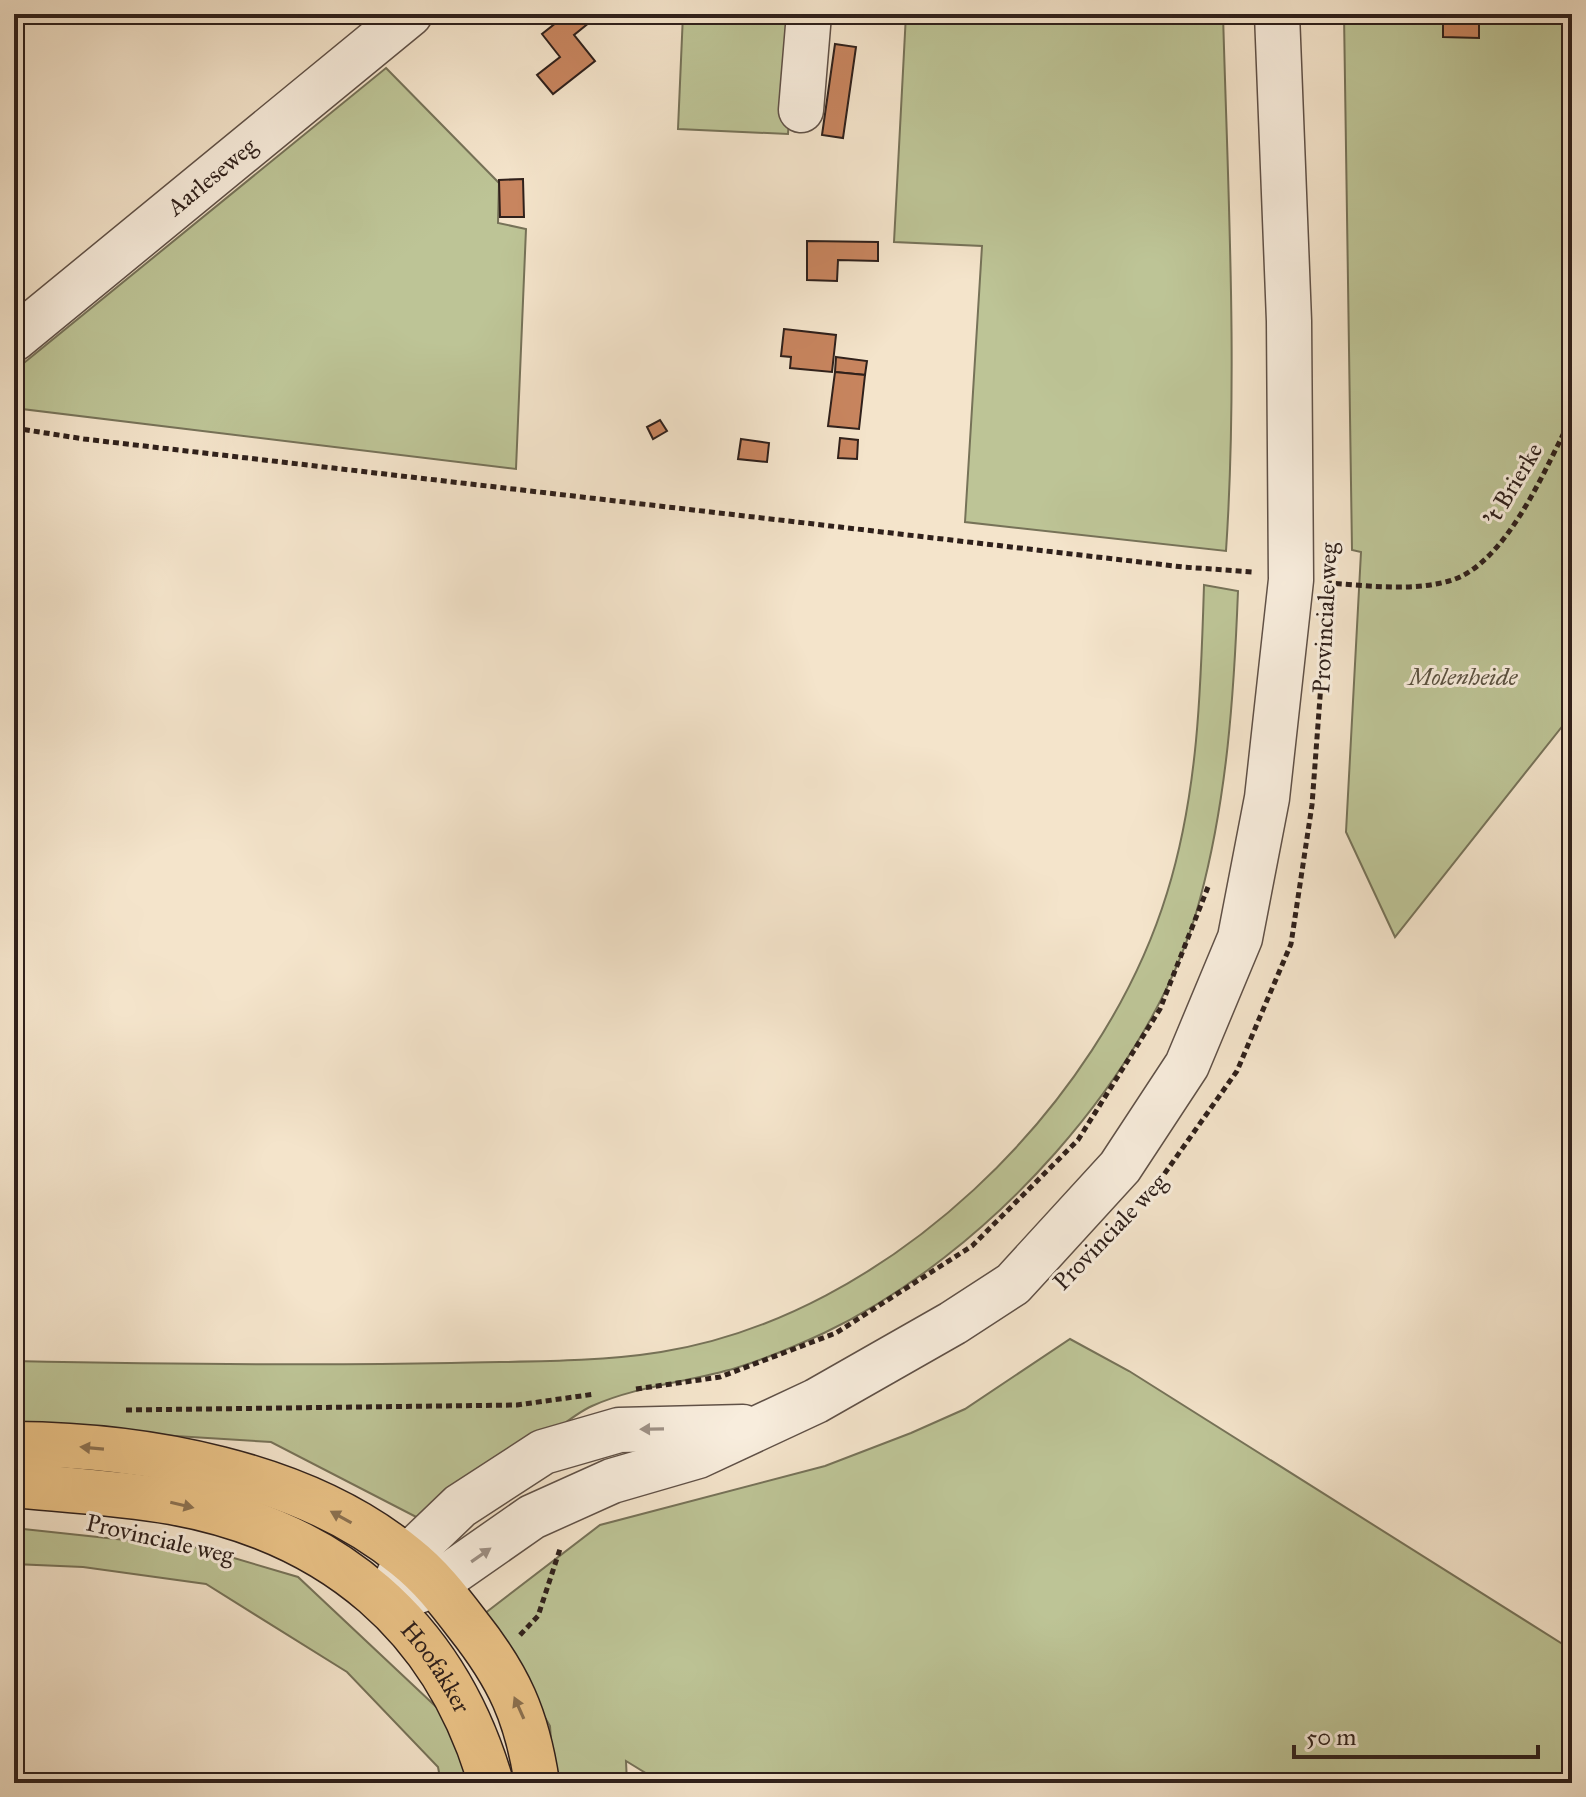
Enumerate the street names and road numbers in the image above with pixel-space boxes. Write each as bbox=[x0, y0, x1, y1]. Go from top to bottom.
street label: Aarleseweg bbox=[160, 131, 263, 223]
street label: 't Brierke bbox=[1477, 437, 1549, 531]
street label: Provinciale weg bbox=[1306, 541, 1344, 694]
street label: Provinciale weg bbox=[1047, 1167, 1174, 1297]
street label: Provinciale weg bbox=[83, 1507, 238, 1571]
street label: Hoofakker bbox=[394, 1615, 477, 1718]

